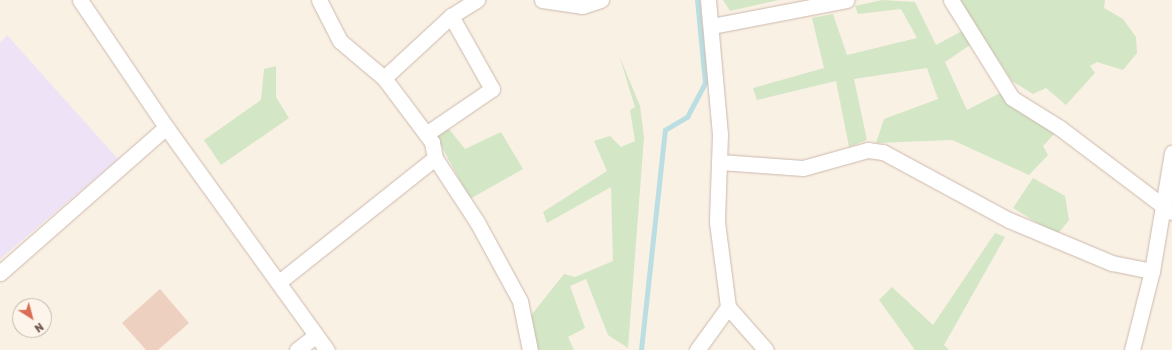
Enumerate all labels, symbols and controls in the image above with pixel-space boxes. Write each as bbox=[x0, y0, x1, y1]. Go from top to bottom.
north arrow bbox=[12, 298, 52, 338]
text: N bbox=[32, 320, 46, 335]

